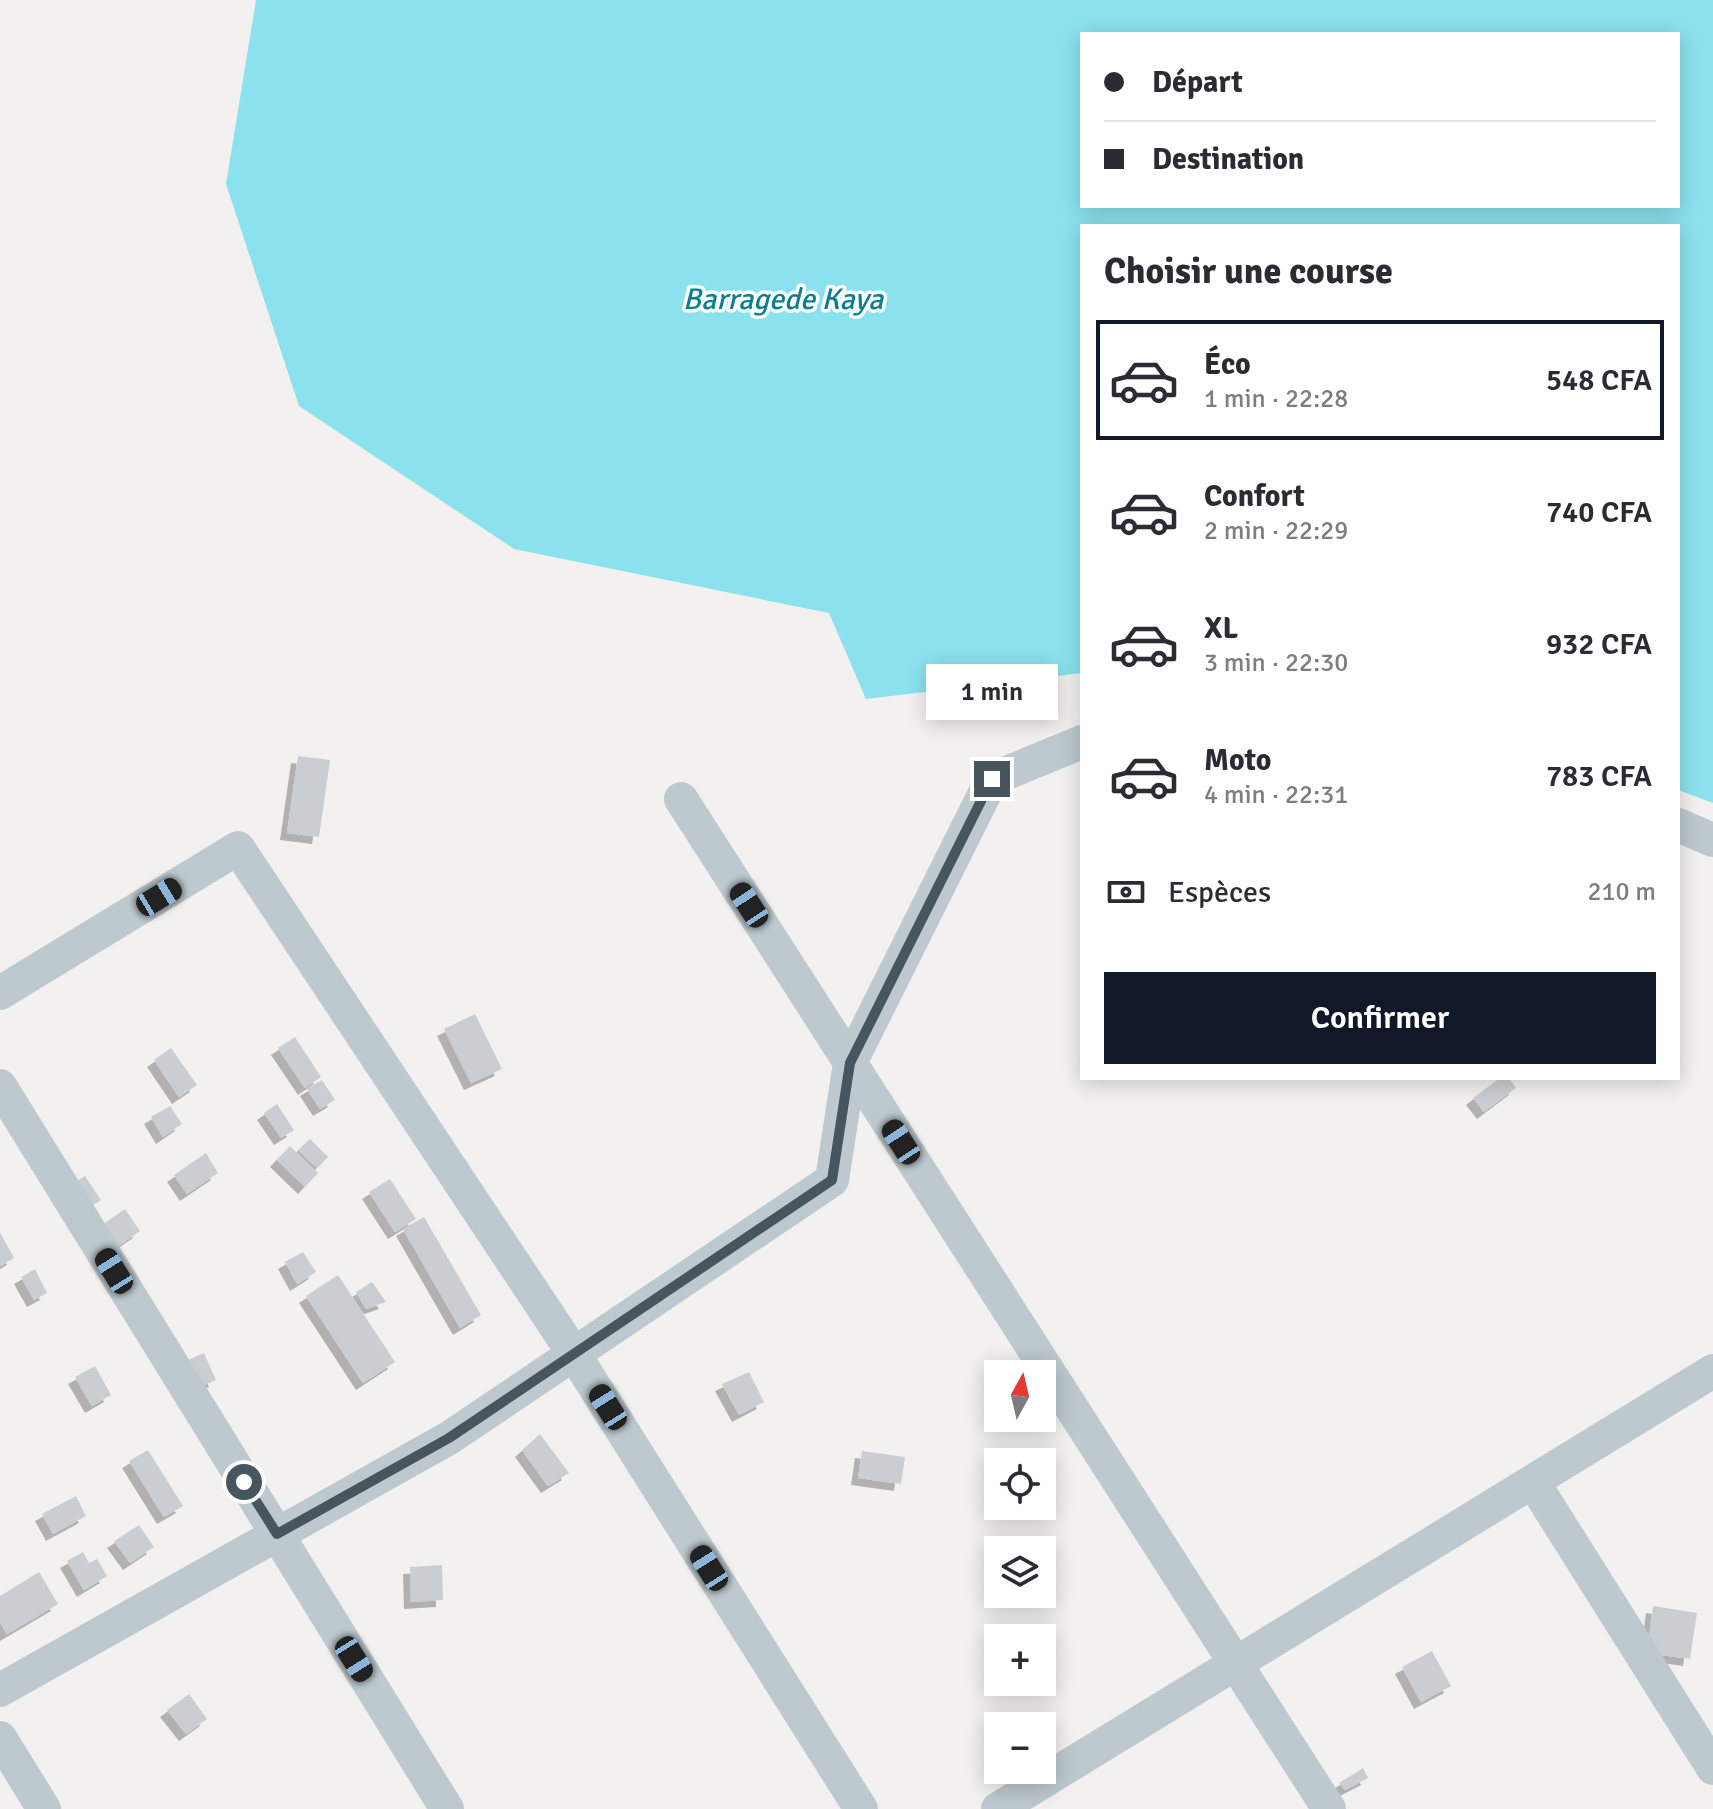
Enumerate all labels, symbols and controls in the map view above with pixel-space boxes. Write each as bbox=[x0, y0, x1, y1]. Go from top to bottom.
text: Départ bbox=[1152, 64, 1243, 101]
text: Destination bbox=[1152, 141, 1304, 178]
text: Choisir une course bbox=[1104, 249, 1393, 294]
water label: Barragede Kaya bbox=[683, 281, 884, 318]
icon: car bbox=[1108, 344, 1180, 416]
text: Éco bbox=[1204, 346, 1251, 383]
text: 548 CFA bbox=[1546, 362, 1652, 399]
text: 1 min · 22:28 bbox=[1204, 383, 1348, 415]
icon: car bbox=[1108, 476, 1180, 548]
text: Confort bbox=[1204, 478, 1305, 515]
text: 740 CFA bbox=[1546, 494, 1652, 531]
text: 2 min · 22:29 bbox=[1204, 515, 1348, 547]
icon: car bbox=[1108, 608, 1180, 680]
text: XL bbox=[1204, 610, 1238, 647]
text: 932 CFA bbox=[1546, 626, 1652, 663]
text: 3 min · 22:30 bbox=[1204, 647, 1348, 679]
callout: 1 min bbox=[926, 663, 1058, 719]
text: 1 min bbox=[961, 676, 1023, 708]
icon: car bbox=[1108, 740, 1180, 812]
text: Moto bbox=[1204, 742, 1271, 779]
text: 783 CFA bbox=[1546, 758, 1652, 795]
route end bbox=[974, 761, 1010, 797]
text: 4 min · 22:31 bbox=[1204, 779, 1348, 811]
icon: cash bbox=[1104, 870, 1148, 914]
car bbox=[132, 874, 186, 920]
text: Espèces bbox=[1168, 874, 1271, 911]
text: 210 m bbox=[1587, 876, 1656, 908]
car bbox=[726, 878, 772, 932]
button: Confirmer bbox=[1104, 972, 1656, 1064]
car bbox=[878, 1115, 924, 1169]
car bbox=[91, 1244, 137, 1298]
north arrow bbox=[984, 1360, 1056, 1432]
map controls bbox=[984, 1360, 1056, 1784]
car bbox=[585, 1380, 631, 1434]
button: locate bbox=[984, 1448, 1056, 1520]
route start bbox=[226, 1464, 262, 1500]
button: layers bbox=[984, 1536, 1056, 1608]
car bbox=[686, 1541, 732, 1595]
button: + bbox=[984, 1624, 1056, 1696]
car bbox=[331, 1632, 377, 1686]
button: − bbox=[984, 1712, 1056, 1784]

